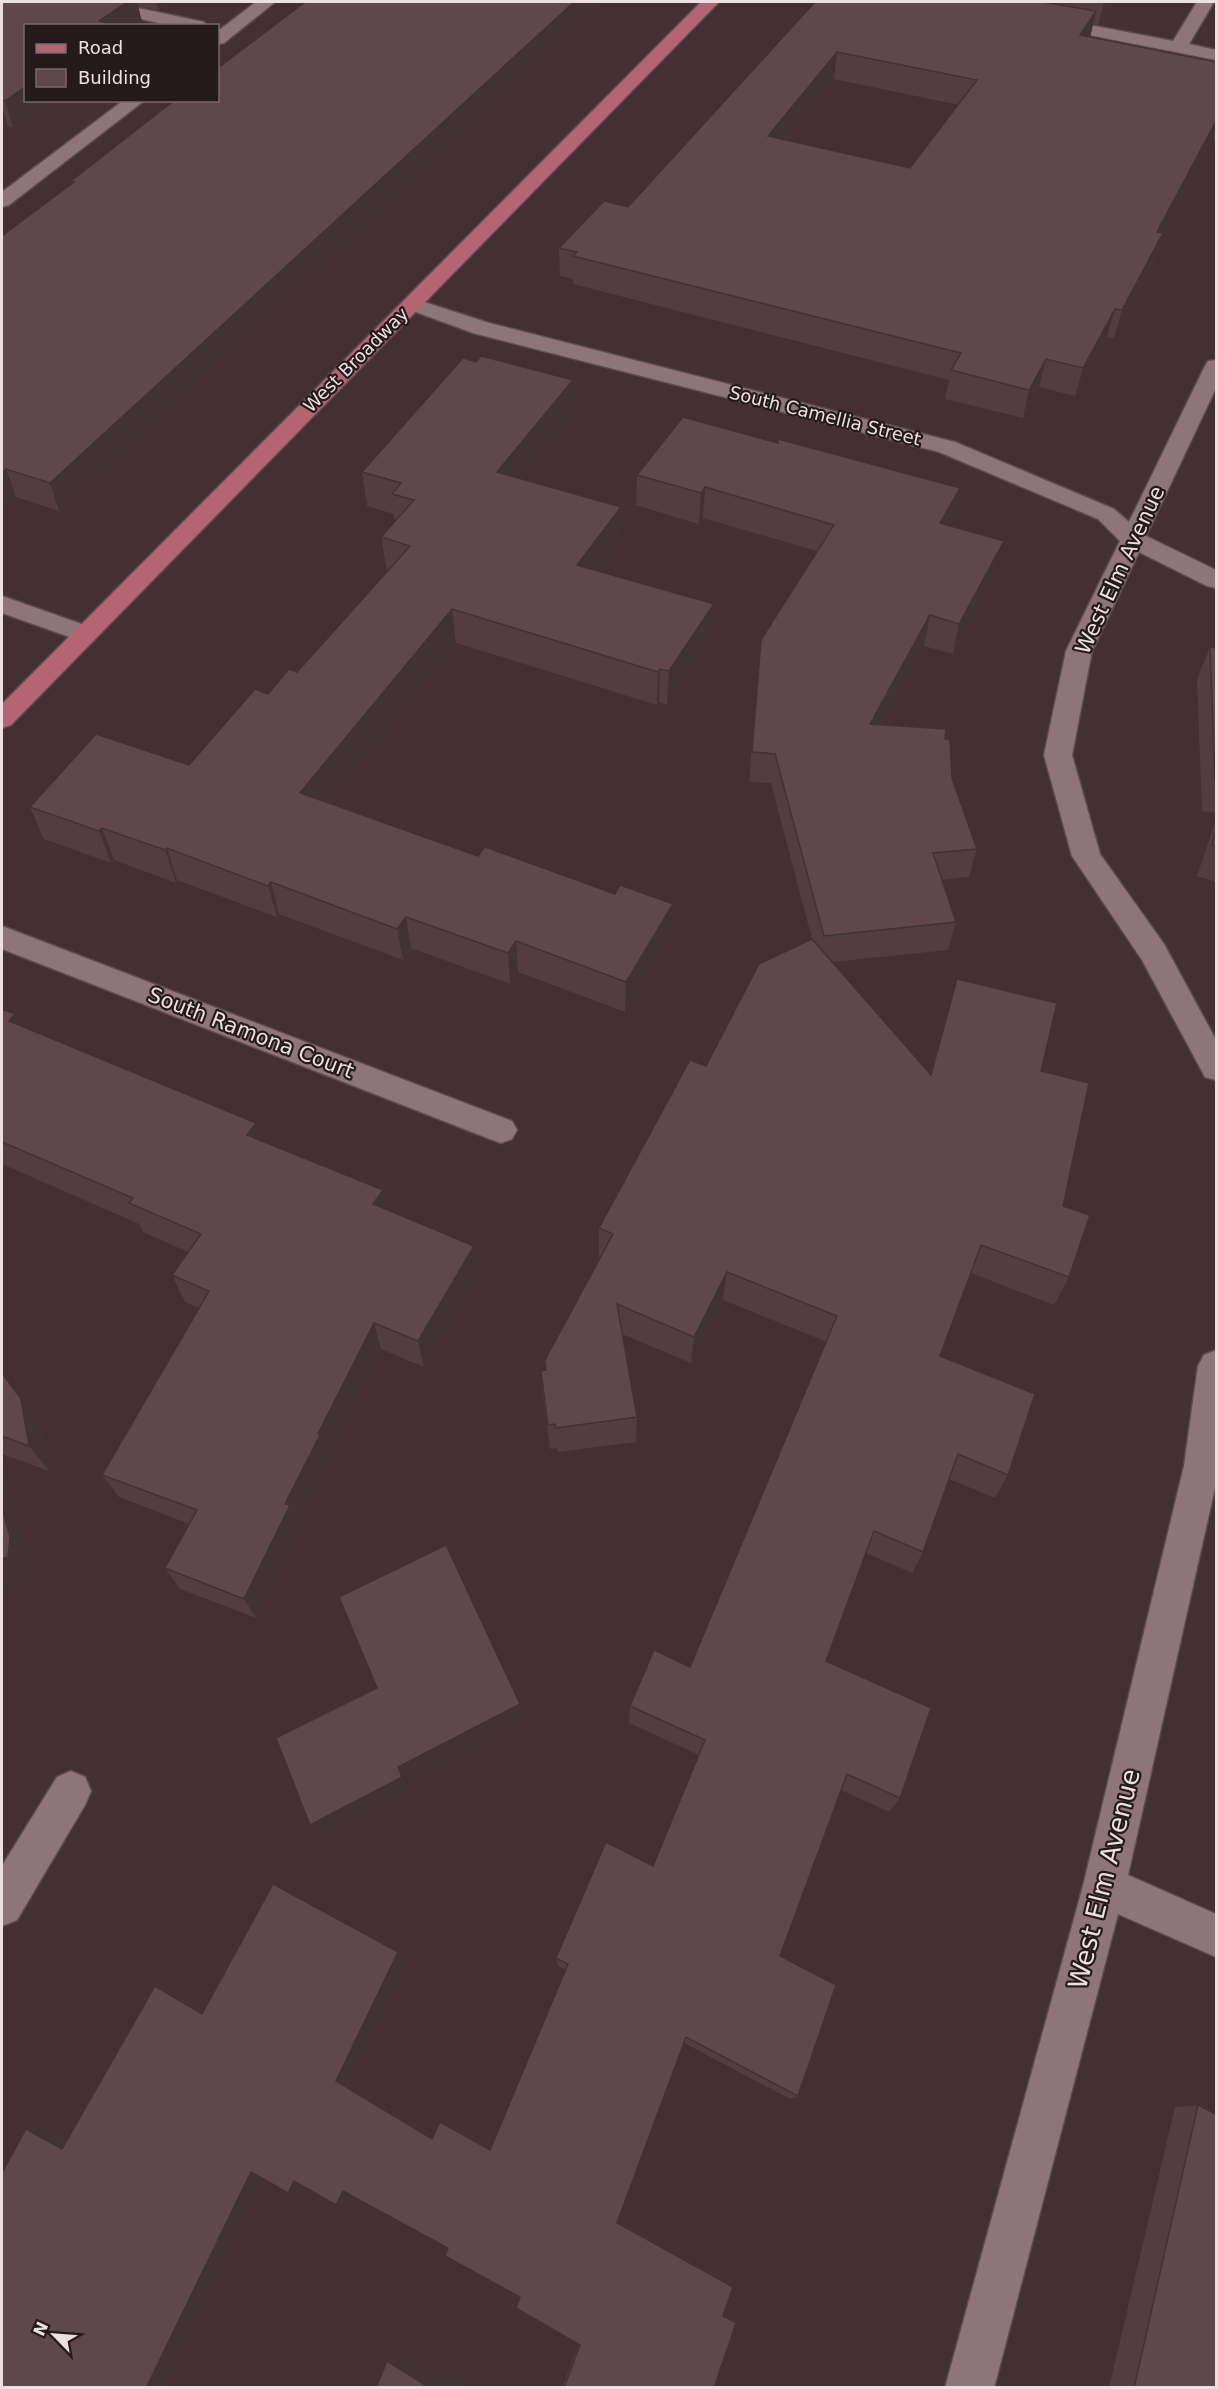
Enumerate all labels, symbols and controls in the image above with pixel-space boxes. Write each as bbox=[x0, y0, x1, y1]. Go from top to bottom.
legend bbox=[24, 24, 219, 102]
text: Road bbox=[78, 37, 123, 58]
text: Building bbox=[78, 67, 151, 88]
street label: West Broadway bbox=[299, 303, 413, 416]
street label: South Camellia Street bbox=[727, 382, 923, 449]
street label: West Elm Avenue bbox=[1071, 482, 1169, 658]
street label: South Ramona Court bbox=[145, 983, 357, 1083]
street label: West Elm Avenue bbox=[1062, 1766, 1146, 1992]
north arrow bbox=[24, 2305, 84, 2365]
text: N bbox=[29, 2319, 52, 2339]

